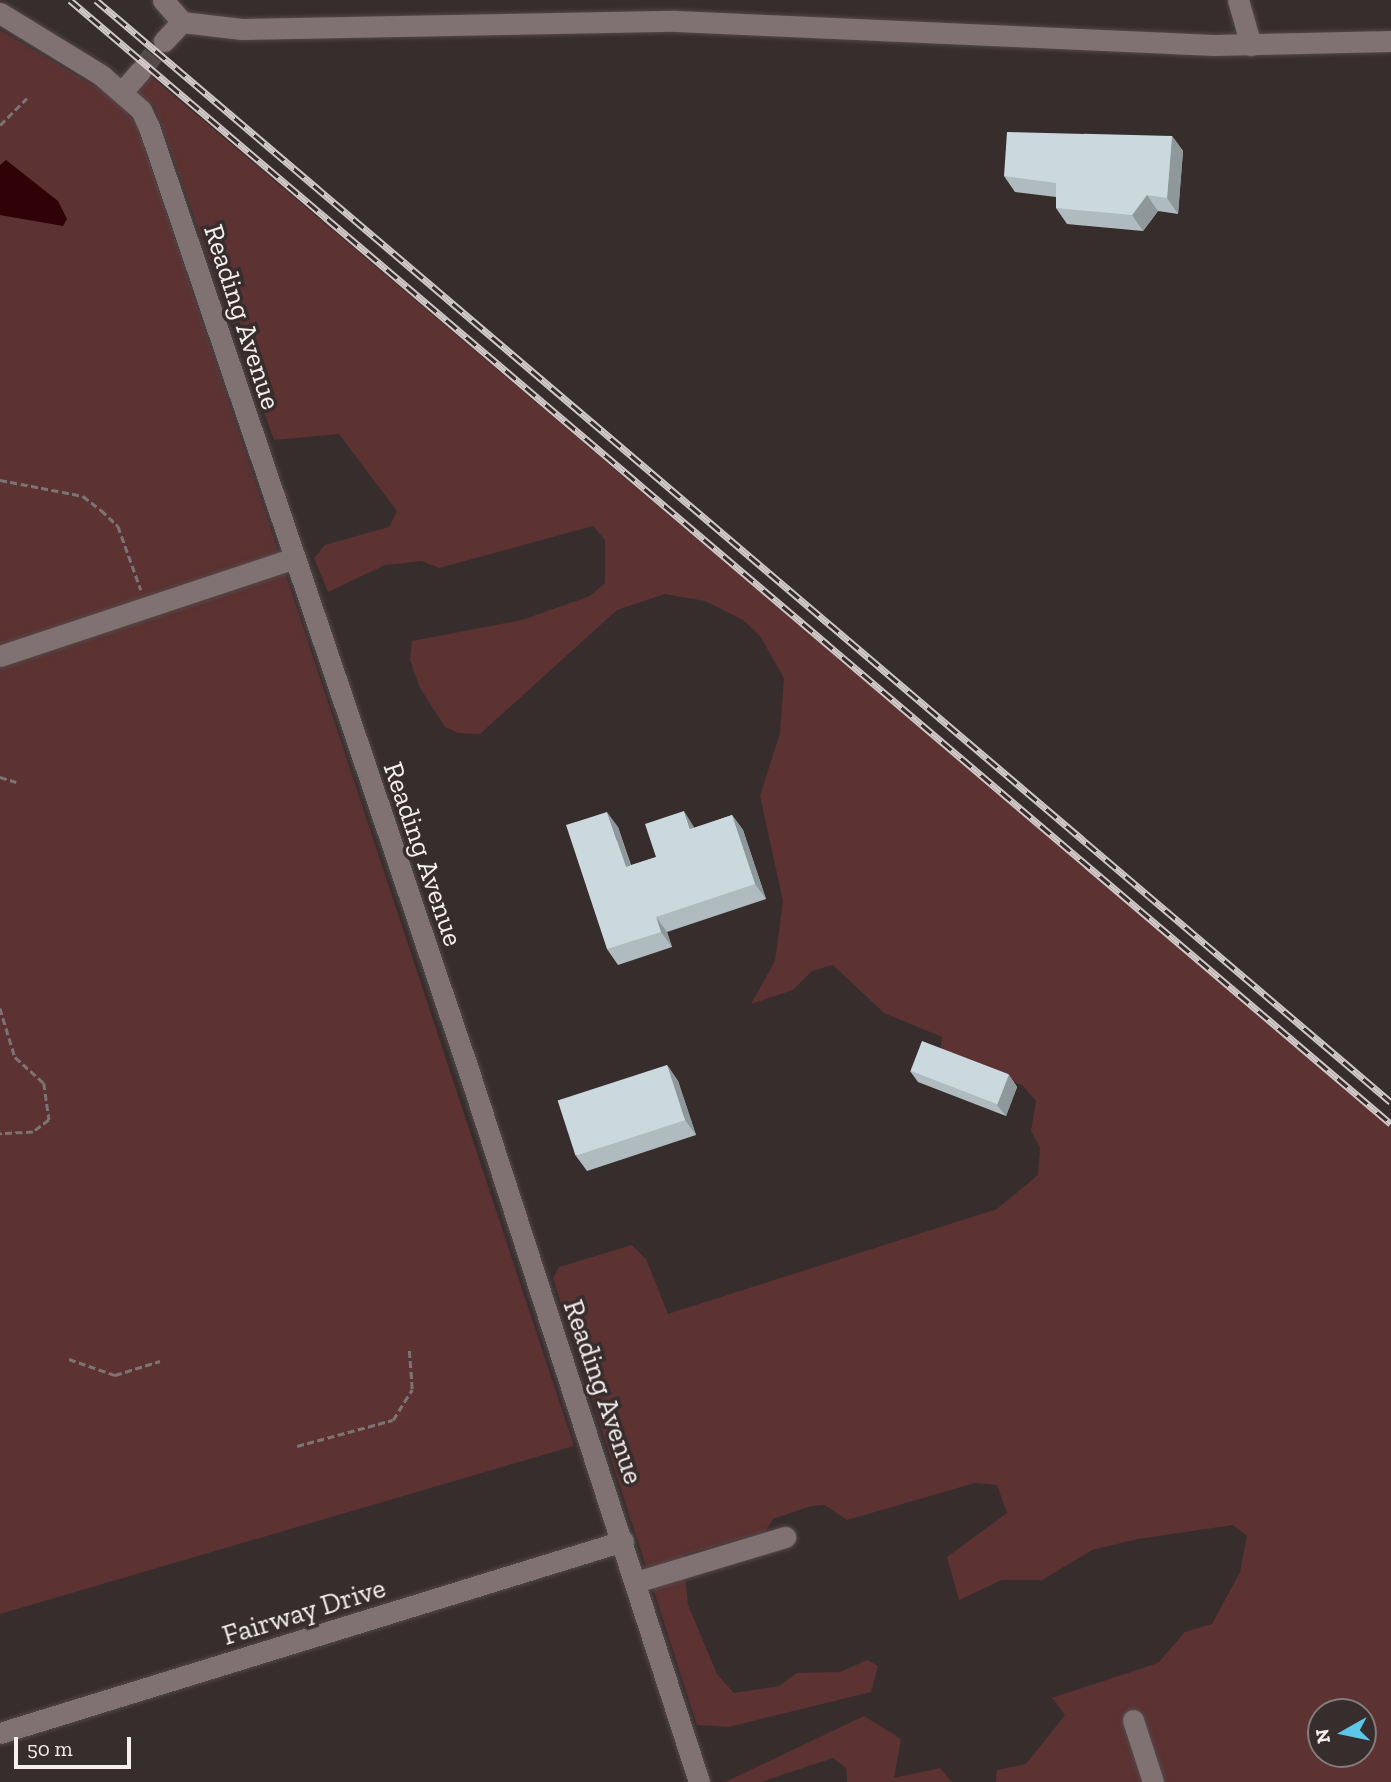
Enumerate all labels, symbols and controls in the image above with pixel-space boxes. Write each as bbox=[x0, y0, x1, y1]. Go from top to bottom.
street label: Reading Avenue bbox=[196, 220, 288, 414]
street label: Reading Avenue bbox=[376, 757, 470, 951]
street label: Reading Avenue bbox=[556, 1295, 650, 1489]
street label: Fairway Drive bbox=[218, 1571, 390, 1653]
north arrow bbox=[1307, 1698, 1377, 1768]
scale bar bbox=[18, 1722, 135, 1766]
text: N bbox=[1310, 1727, 1335, 1745]
text: 50 m bbox=[27, 1736, 73, 1761]

